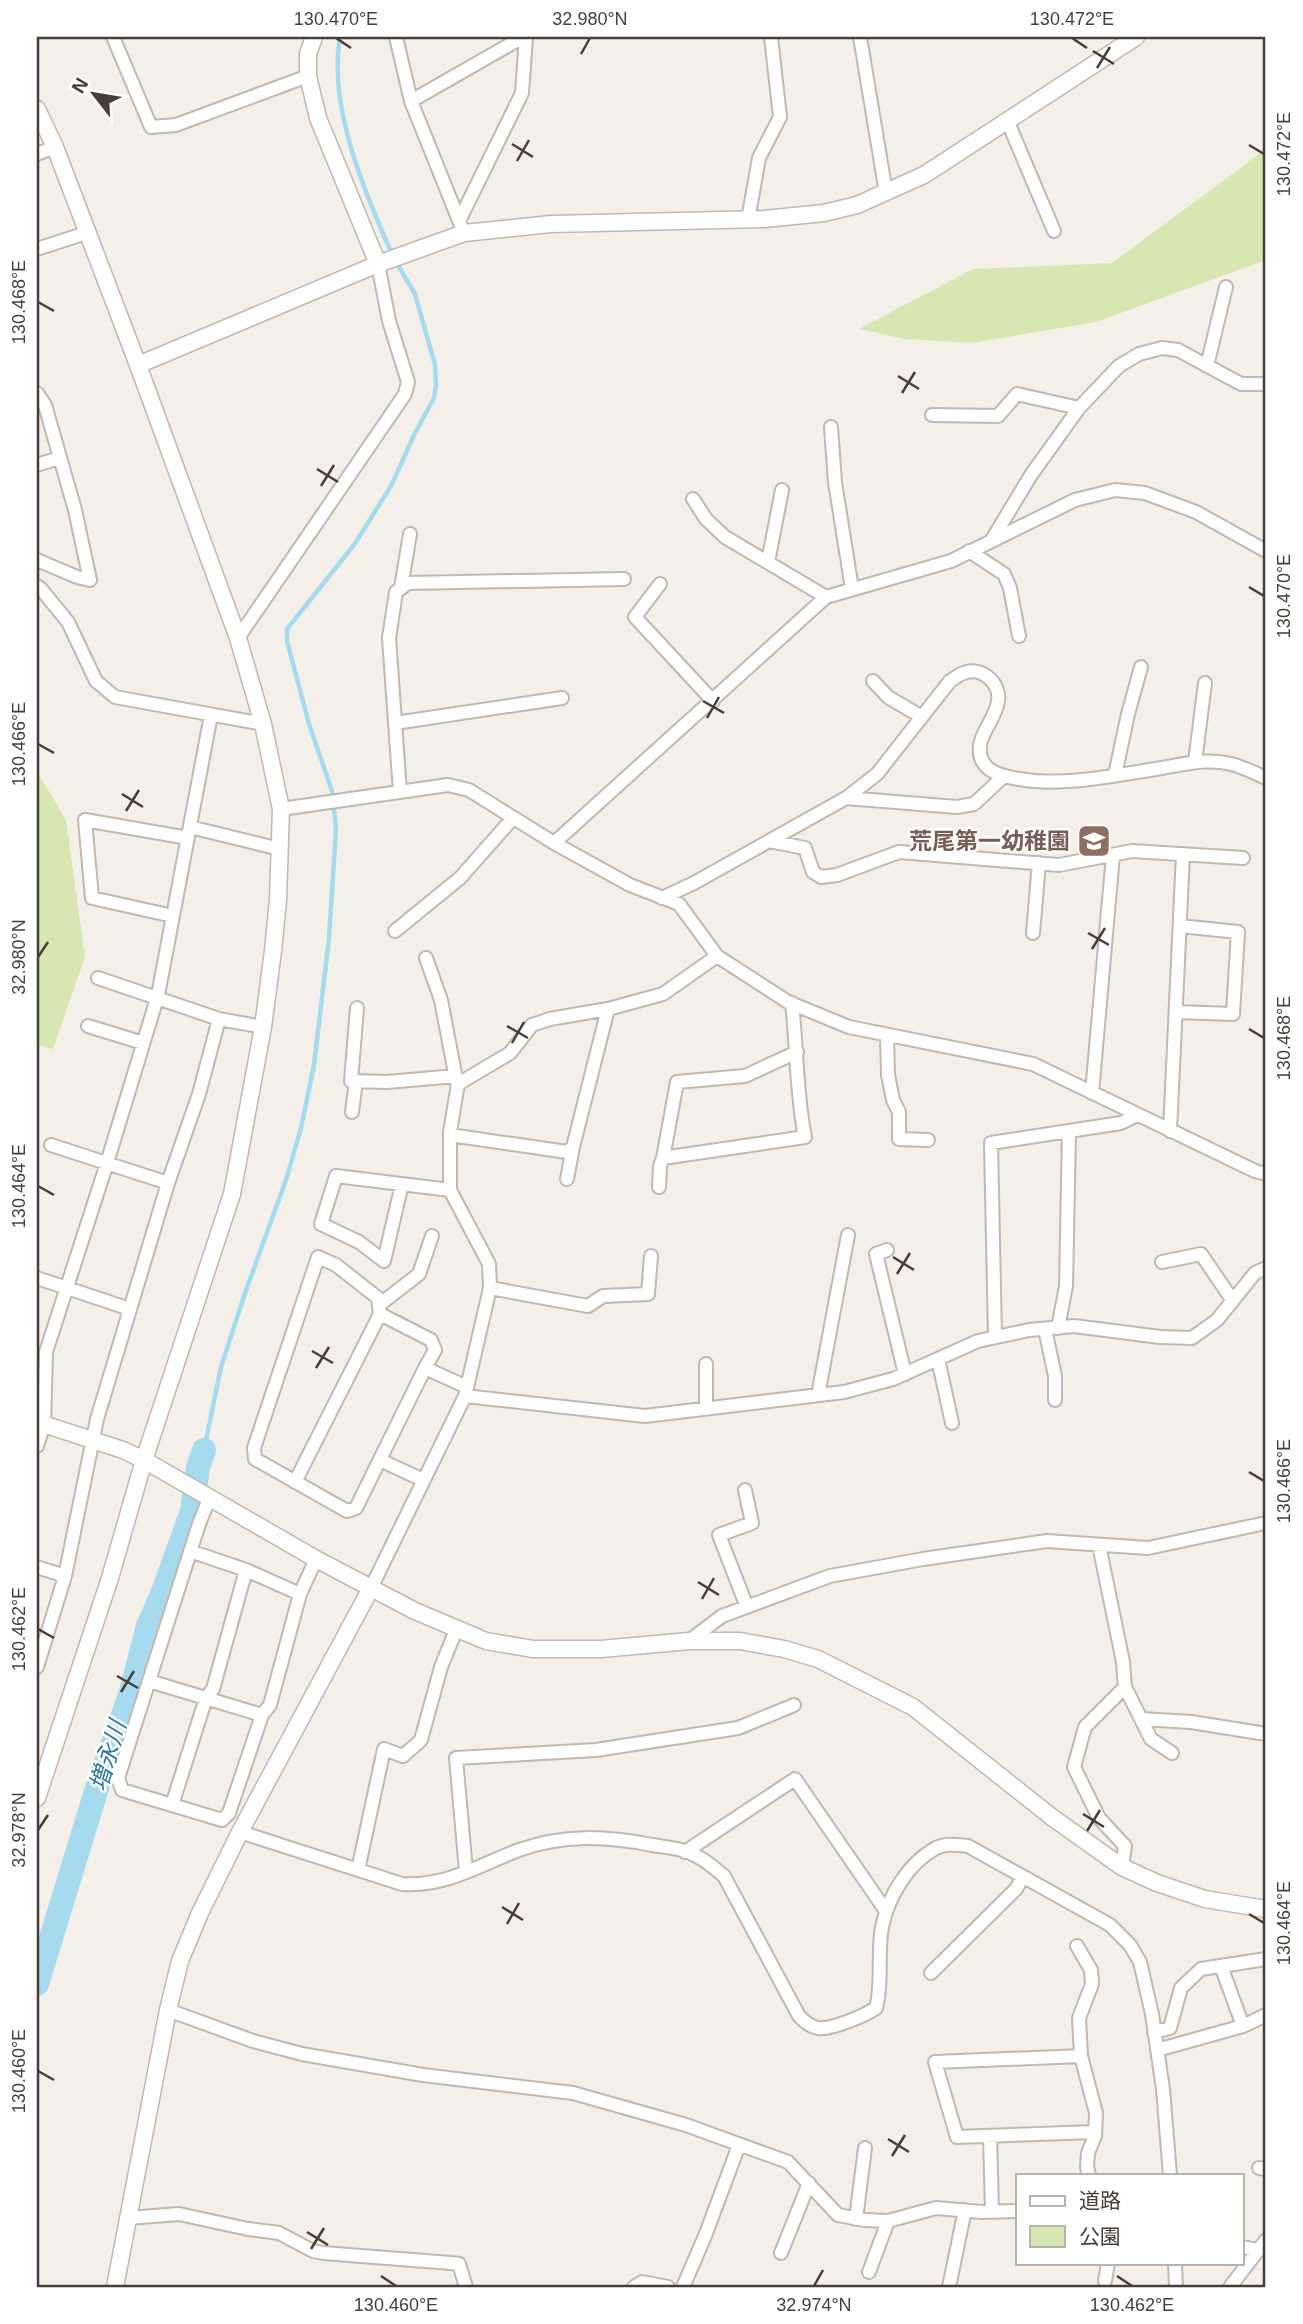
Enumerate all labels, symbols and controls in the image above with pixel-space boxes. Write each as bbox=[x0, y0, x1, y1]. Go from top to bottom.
text: 130.470°E bbox=[294, 9, 378, 29]
text: 32.980°N bbox=[552, 9, 628, 29]
text: 130.472°E bbox=[1030, 9, 1114, 29]
north arrow bbox=[60, 60, 130, 130]
text: N bbox=[67, 74, 92, 97]
text: 130.472°E bbox=[1274, 112, 1294, 196]
text: 130.468°E bbox=[9, 260, 29, 344]
text: 130.470°E bbox=[1274, 554, 1294, 638]
text: 130.466°E bbox=[9, 702, 29, 786]
school or university icon: 荒尾第一幼稚園 bbox=[1075, 822, 1113, 860]
place label: 荒尾第一幼稚園 bbox=[909, 828, 1070, 854]
text: 32.980°N bbox=[9, 919, 29, 995]
text: 130.468°E bbox=[1274, 996, 1294, 1080]
text: 130.464°E bbox=[9, 1144, 29, 1228]
text: 130.466°E bbox=[1274, 1439, 1294, 1523]
text: 130.462°E bbox=[9, 1587, 29, 1671]
water label: 増永川 bbox=[84, 1715, 132, 1794]
text: 32.978°N bbox=[9, 1792, 29, 1868]
text: 130.464°E bbox=[1274, 1881, 1294, 1965]
text: 130.460°E bbox=[9, 2029, 29, 2113]
legend bbox=[1016, 2174, 1244, 2264]
text: 道路 bbox=[1079, 2189, 1121, 2212]
text: 公園 bbox=[1079, 2225, 1121, 2248]
text: 130.460°E bbox=[354, 2295, 438, 2315]
text: 32.974°N bbox=[776, 2295, 852, 2315]
text: 130.462°E bbox=[1090, 2295, 1174, 2315]

